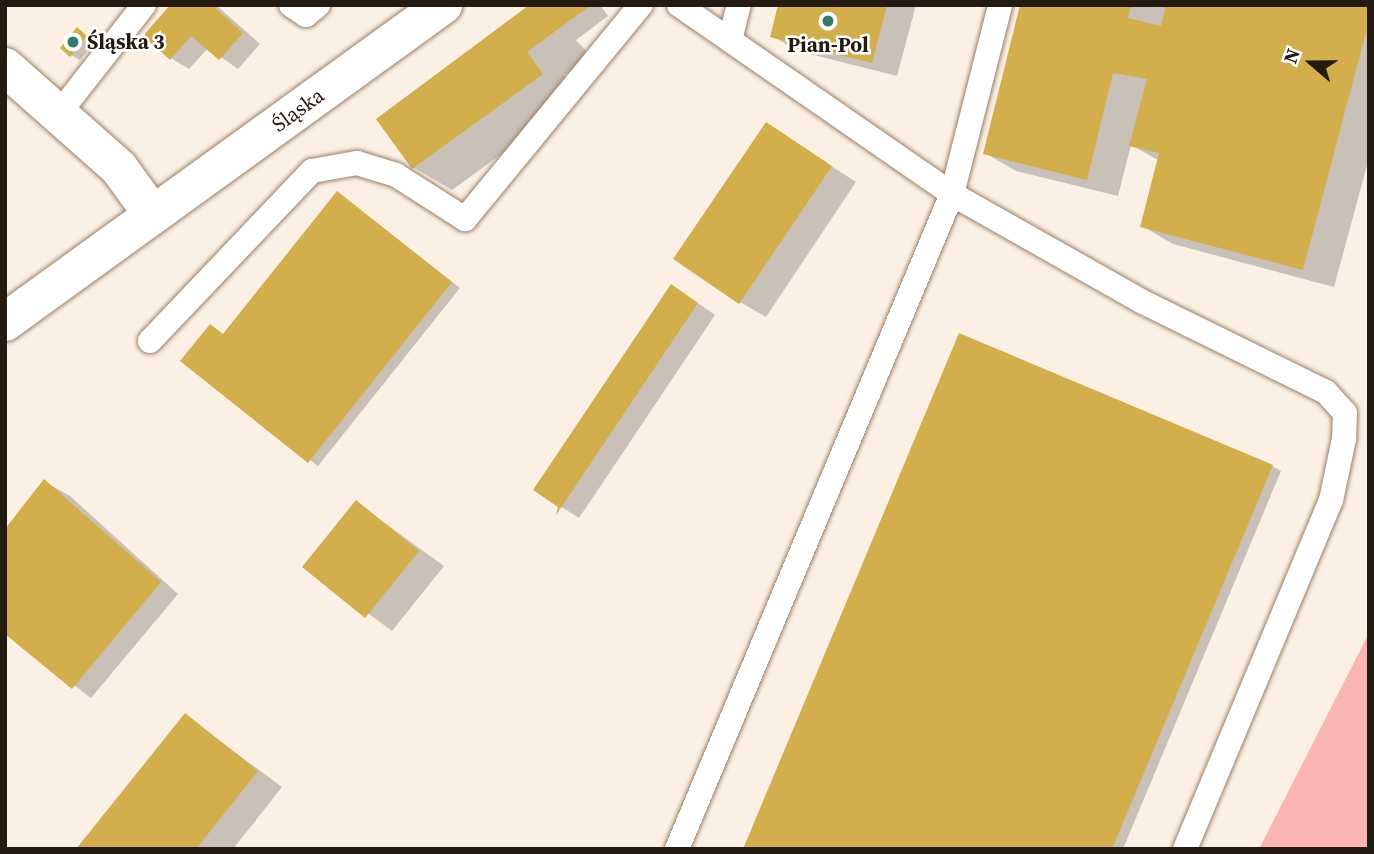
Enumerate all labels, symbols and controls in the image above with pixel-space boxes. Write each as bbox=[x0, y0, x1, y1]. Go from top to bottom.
marker: Pian-Pol bbox=[820, 13, 836, 29]
north arrow bbox=[1276, 28, 1346, 98]
place label: Śląska 3 bbox=[87, 29, 165, 55]
place label: Pian-Pol bbox=[787, 32, 869, 58]
marker: Śląska 3 bbox=[65, 34, 81, 50]
text: N bbox=[1277, 45, 1306, 67]
street label: Śląska bbox=[267, 83, 329, 137]

